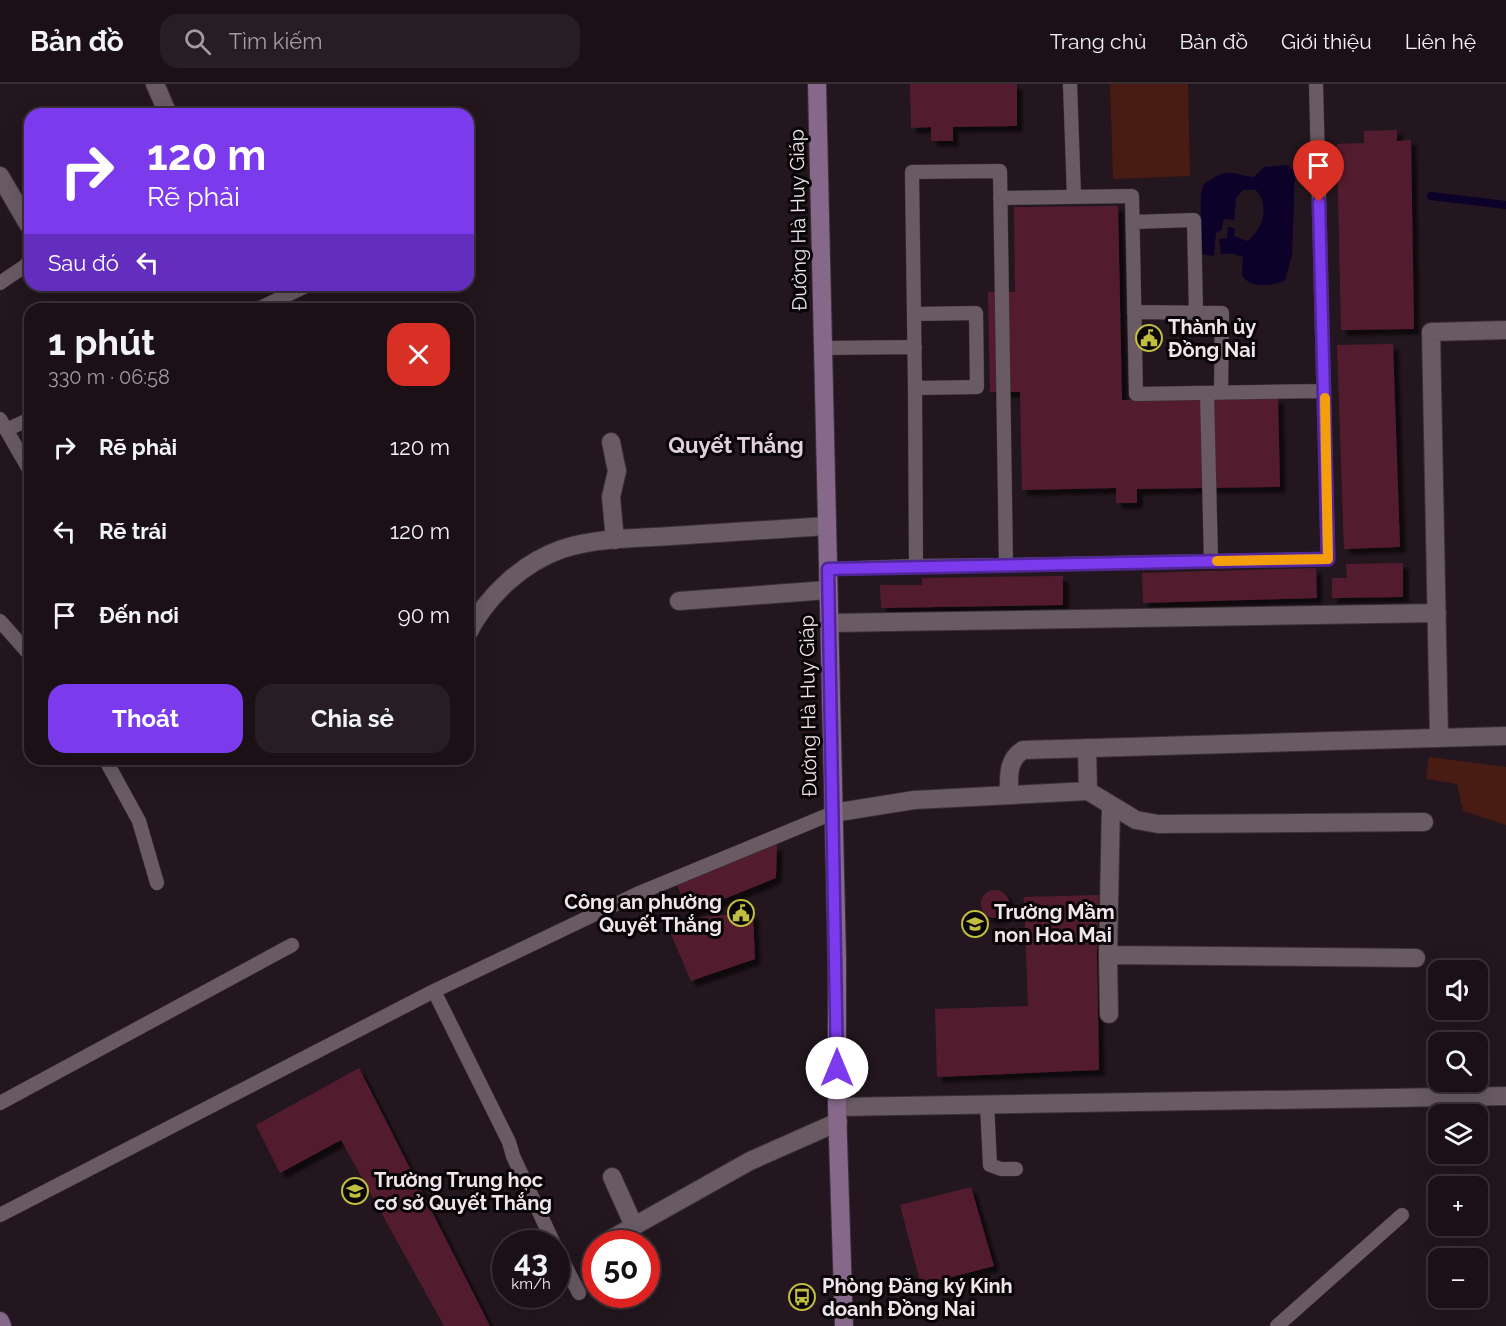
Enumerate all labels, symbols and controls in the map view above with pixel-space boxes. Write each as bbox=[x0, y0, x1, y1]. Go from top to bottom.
search box bbox=[160, 14, 580, 68]
text: Bản đồ bbox=[30, 25, 124, 58]
icon: search bbox=[181, 25, 214, 58]
text: Tìm kiếm bbox=[229, 28, 322, 54]
text: Trang chủ bbox=[1050, 29, 1146, 54]
text: Bản đồ bbox=[1179, 29, 1248, 54]
text: Giới thiệu bbox=[1281, 29, 1372, 54]
text: Liên hệ bbox=[1405, 29, 1476, 54]
street label: Đường Hà Huy Giáp bbox=[784, 129, 812, 311]
text: 120 m bbox=[147, 131, 266, 180]
icon: right bbox=[48, 132, 126, 210]
pin bbox=[1293, 140, 1344, 202]
icon: arrive bbox=[1302, 149, 1335, 182]
text: Rẽ phải bbox=[147, 181, 240, 212]
icon: left bbox=[131, 246, 164, 279]
text: Sau đó bbox=[48, 250, 119, 276]
place label: Thành ủy Đồng Nai bbox=[1168, 315, 1256, 362]
text: 1 phút bbox=[48, 321, 155, 363]
button: close bbox=[387, 323, 450, 386]
public building icon: Thành ủy Đồng Nai bbox=[1134, 323, 1164, 353]
text: 330 m · 06:58 bbox=[48, 365, 170, 389]
icon: right bbox=[48, 431, 81, 464]
district label: Quyết Thắng bbox=[668, 432, 804, 458]
text: Rẽ phải bbox=[99, 434, 177, 460]
text: 120 m bbox=[390, 434, 450, 460]
icon: left bbox=[48, 515, 81, 548]
text: Rẽ trái bbox=[99, 518, 167, 544]
text: 120 m bbox=[390, 518, 450, 544]
icon: arrive bbox=[48, 599, 81, 632]
text: Đến nơi bbox=[99, 602, 179, 628]
text: 90 m bbox=[398, 602, 450, 628]
street label: Đường Hà Huy Giáp bbox=[794, 615, 822, 797]
button: Thoát bbox=[48, 684, 243, 753]
button: Chia sẻ bbox=[255, 684, 450, 753]
place label: Công an phường Quyết Thắng bbox=[564, 890, 722, 937]
public building icon: Công an phường Quyết Thắng bbox=[726, 898, 756, 928]
place label: Trường Mầm non Hoa Mai bbox=[994, 900, 1115, 947]
school or university icon: Trường Mầm non Hoa Mai bbox=[960, 909, 990, 939]
map controls bbox=[1428, 960, 1488, 1308]
button: sound bbox=[1428, 960, 1488, 1020]
button: search bbox=[1428, 1032, 1488, 1092]
position arrow bbox=[805, 1036, 869, 1100]
button: layers bbox=[1428, 1104, 1488, 1164]
place label: Trường Trung học cơ sở Quyết Thắng bbox=[374, 1168, 552, 1215]
school or university icon: Trường Trung học cơ sở Quyết Thắng bbox=[340, 1176, 370, 1206]
button: + bbox=[1428, 1176, 1488, 1236]
speed limit sign: 50 bbox=[582, 1230, 660, 1308]
text: 43 bbox=[514, 1244, 548, 1279]
button: − bbox=[1428, 1248, 1488, 1308]
place label: Phòng Đăng ký Kinh doanh Đồng Nai bbox=[822, 1274, 1013, 1321]
text: km/h bbox=[511, 1275, 551, 1293]
bus stop icon: Phòng Đăng ký Kinh doanh Đồng Nai bbox=[787, 1282, 817, 1312]

